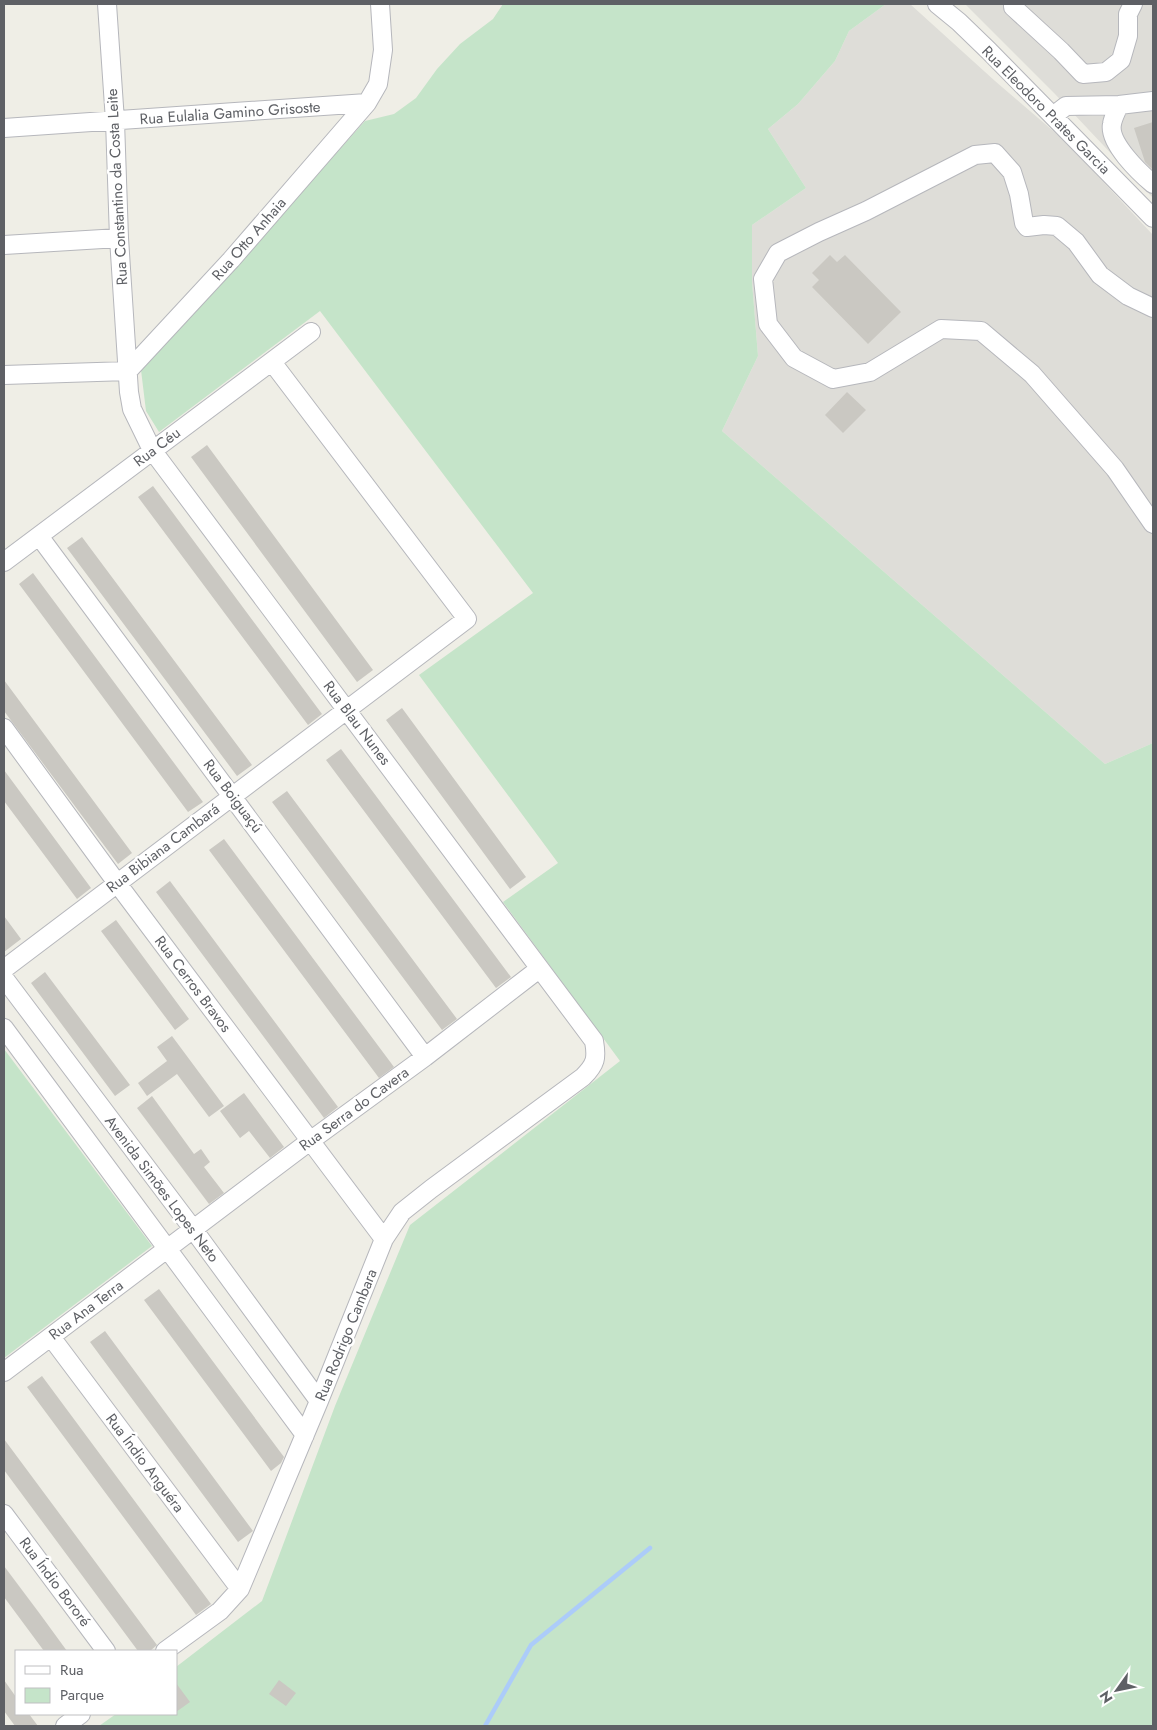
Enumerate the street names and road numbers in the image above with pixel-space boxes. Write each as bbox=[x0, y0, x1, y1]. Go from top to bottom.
street label: Rua Eleodoro Prates Garcia bbox=[977, 41, 1115, 179]
street label: Rua Constantino da Costa Leite bbox=[101, 88, 133, 286]
street label: Rua Eulalia Gamino Grisoste bbox=[139, 96, 321, 130]
street label: Rua Otto Anhaia bbox=[207, 193, 291, 285]
street label: Rua Céu bbox=[129, 422, 185, 472]
street label: Rua Blau Nunes bbox=[318, 676, 396, 770]
street label: Rua Boiguaçú bbox=[198, 755, 268, 837]
street label: Rua Bibiana Cambará bbox=[102, 798, 224, 898]
street label: Rua Cerros Bravos bbox=[149, 931, 237, 1037]
street label: Rua Serra do Cavera bbox=[295, 1062, 413, 1156]
street label: Avenida Simões Lopes Neto bbox=[100, 1111, 224, 1267]
street label: Rua Rodrigo Cambara bbox=[309, 1266, 383, 1404]
street label: Rua Ana Terra bbox=[44, 1275, 128, 1345]
street label: Rua Índio Anguéra bbox=[100, 1409, 190, 1517]
street label: Rua Índio Bororé bbox=[14, 1533, 96, 1632]

